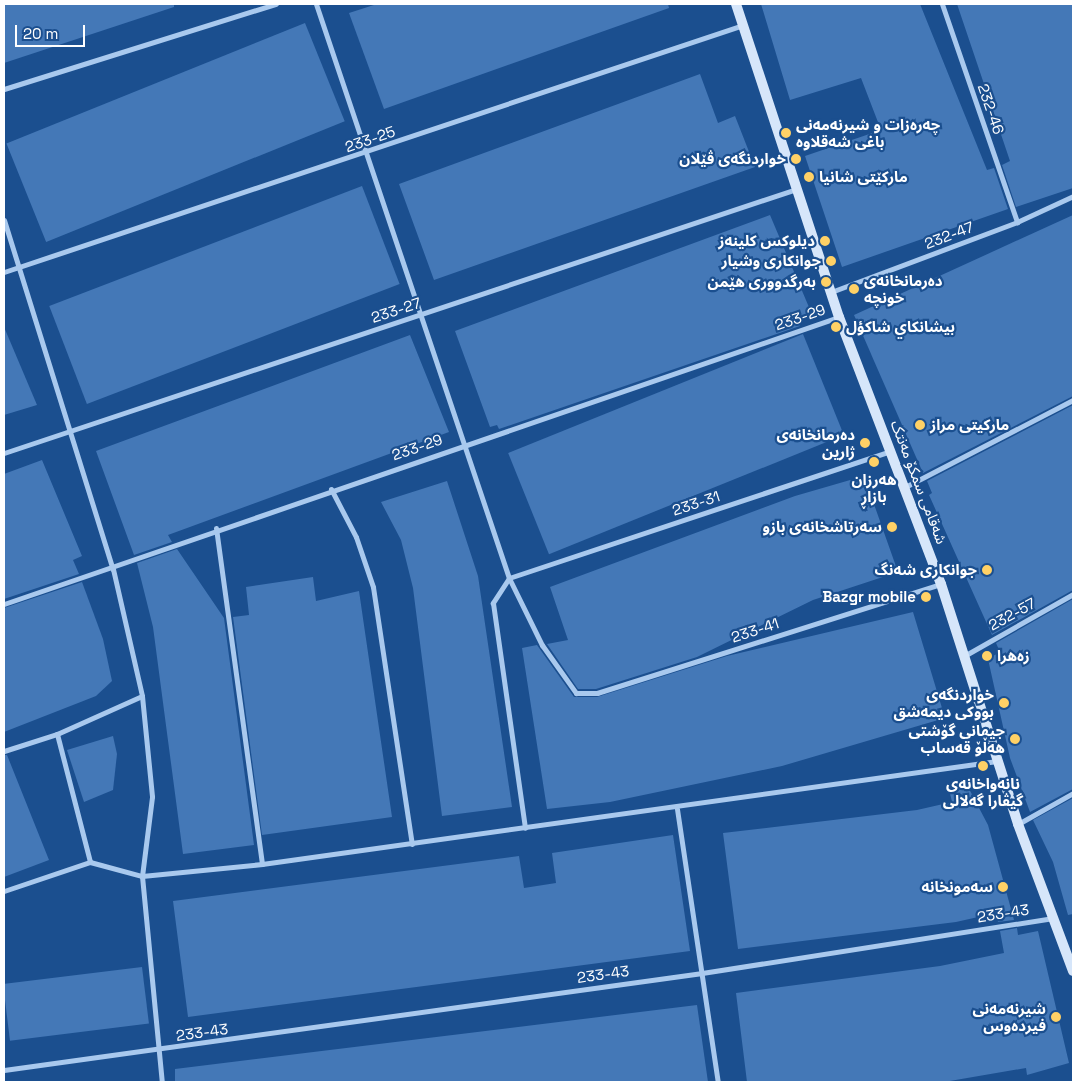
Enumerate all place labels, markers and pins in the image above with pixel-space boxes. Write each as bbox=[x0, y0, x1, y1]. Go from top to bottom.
place label: چەرەزات و شیرنەمەنی باغی شەقلاوە bbox=[796, 115, 940, 150]
marker: چەرەزات و شیرنەمەنی باغی شەقلاوە bbox=[780, 127, 792, 139]
place label: خواردنگەی ڤێلان bbox=[679, 150, 786, 168]
marker: خواردنگەی ڤێلان bbox=[790, 153, 802, 165]
place label: مارکێتی شانیا bbox=[819, 168, 908, 186]
marker: مارکێتی شانیا bbox=[803, 171, 815, 183]
place label: دیلوکس کلینەز bbox=[718, 232, 815, 250]
marker: دیلوکس کلینەز bbox=[819, 235, 831, 247]
place label: جوانکاری وشیار bbox=[721, 252, 821, 270]
marker: جوانکاری وشیار bbox=[825, 255, 837, 267]
place label: دەرمانخانەی خونچە bbox=[864, 271, 943, 306]
place label: بەرگدووری هێمن bbox=[708, 273, 816, 291]
marker: بەرگدووری هێمن bbox=[820, 276, 832, 288]
marker: دەرمانخانەی خونچە bbox=[848, 283, 860, 295]
place label: بيشانكاي شاكؤل bbox=[846, 318, 955, 336]
marker: بيشانكاي شاكؤل bbox=[830, 321, 842, 333]
place label: مارکیتی مراز bbox=[930, 416, 1009, 434]
marker: مارکیتی مراز bbox=[914, 419, 926, 431]
place label: دەرمانخانەی ژارین bbox=[776, 425, 855, 460]
marker: دەرمانخانەی ژارین bbox=[859, 437, 871, 449]
marker: هەرزان بازاڕ bbox=[868, 456, 880, 468]
place label: هەرزان بازاڕ bbox=[851, 470, 897, 505]
place label: سەرتاشخانەی بازو bbox=[762, 518, 882, 536]
marker: سەرتاشخانەی بازو bbox=[886, 521, 898, 533]
place label: جوانکاری شەنگ bbox=[875, 561, 977, 579]
marker: جوانکاری شەنگ bbox=[981, 564, 993, 576]
place label: Bazgr mobile bbox=[822, 588, 916, 606]
marker: Bazgr mobile bbox=[920, 591, 932, 603]
place label: زەهرا bbox=[997, 647, 1030, 665]
marker: زەهرا bbox=[981, 650, 993, 662]
place label: خواردنگەی بووکی دیمەشق bbox=[893, 685, 994, 720]
marker: خواردنگەی بووکی دیمەشق bbox=[998, 697, 1010, 709]
place label: جیهانی گۆشتی هەڵۆ قەساب bbox=[908, 721, 1005, 756]
marker: جیهانی گۆشتی هەڵۆ قەساب bbox=[1009, 733, 1021, 745]
marker: نانەواخانەی گیڤارا گەلالی bbox=[977, 760, 989, 772]
place label: نانەواخانەی گیڤارا گەلالی bbox=[943, 774, 1023, 809]
place label: سەمونخانە bbox=[921, 878, 993, 896]
marker: سەمونخانە bbox=[997, 881, 1009, 893]
place label: شیرنەمەنی فیردەوس bbox=[972, 999, 1046, 1034]
marker: شیرنەمەنی فیردەوس bbox=[1050, 1011, 1062, 1023]

